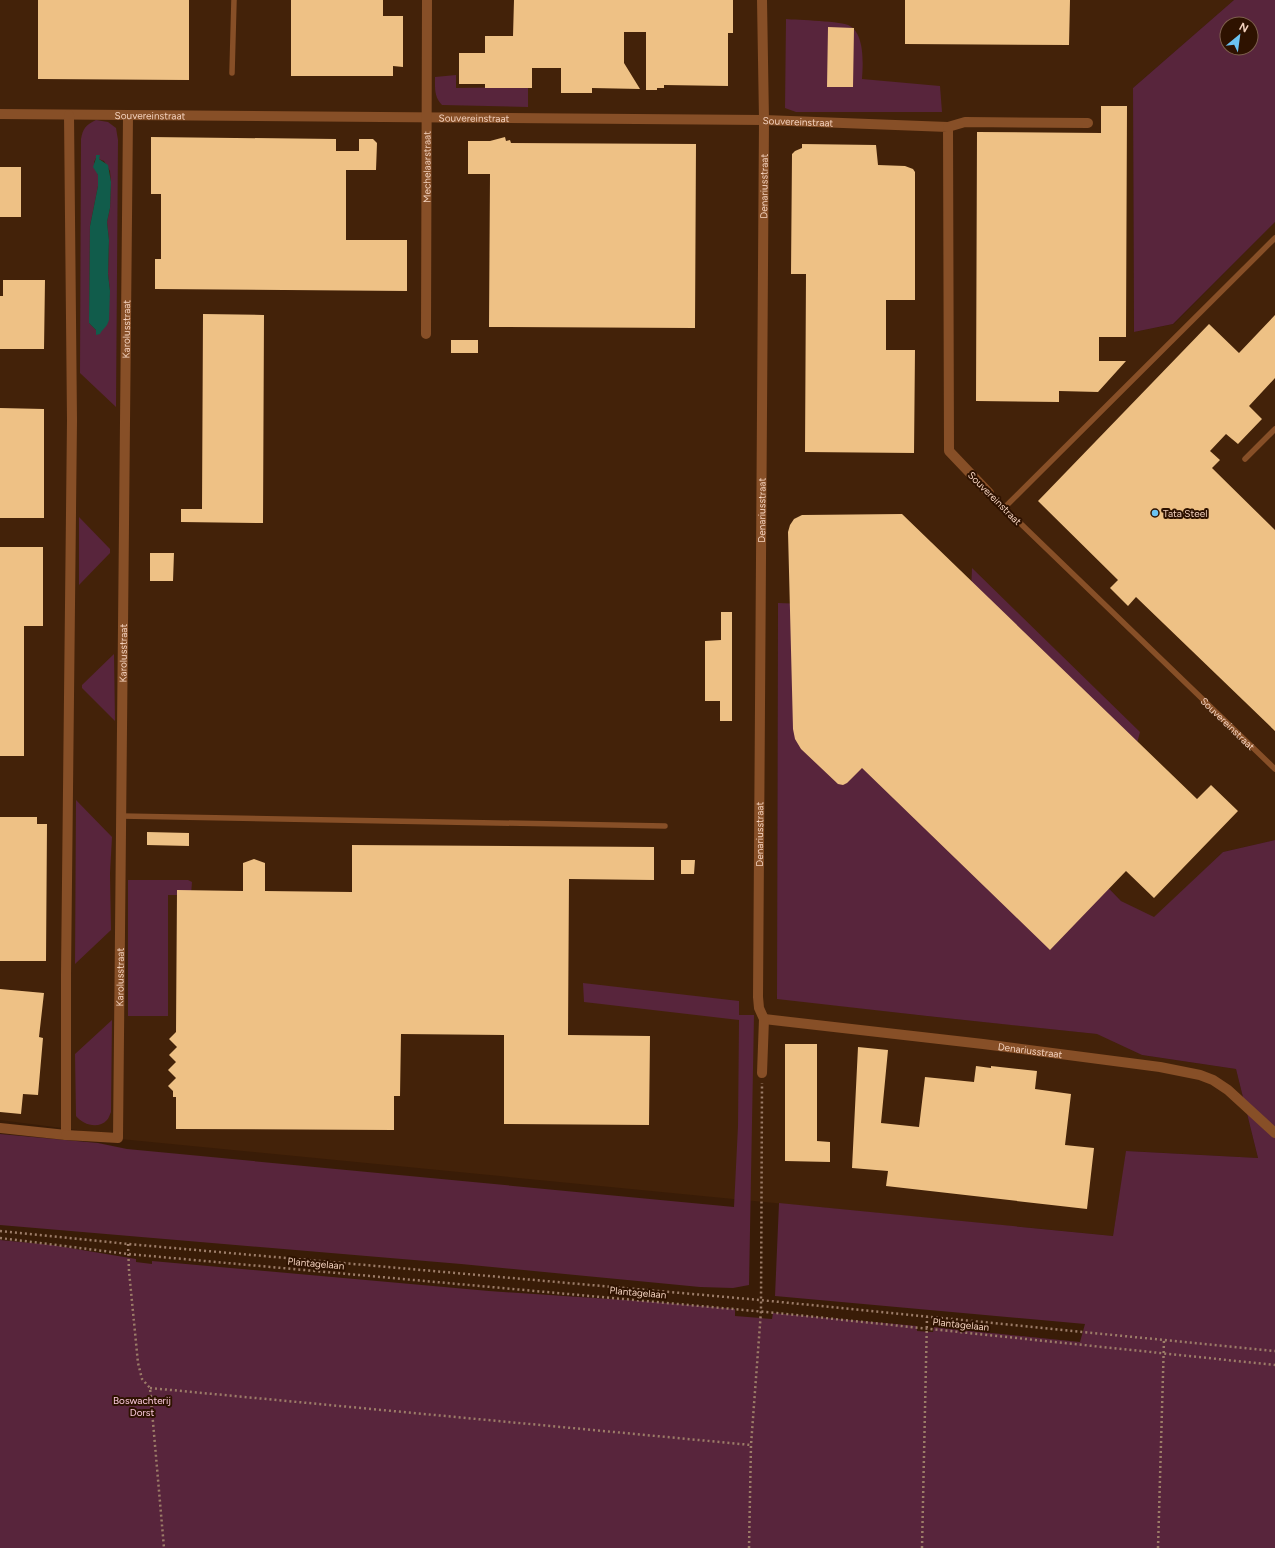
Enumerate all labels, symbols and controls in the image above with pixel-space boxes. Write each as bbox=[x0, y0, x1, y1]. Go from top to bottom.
north arrow bbox=[1219, 16, 1259, 56]
text: N bbox=[1237, 20, 1250, 35]
street label: Souvereinstraat bbox=[115, 109, 186, 122]
street label: Souvereinstraat bbox=[439, 111, 510, 125]
street label: Souvereinstraat bbox=[762, 114, 834, 130]
street label: Mechelaarstraat bbox=[420, 131, 434, 203]
street label: Denariusstraat bbox=[757, 153, 771, 219]
street label: Karolusstraat bbox=[120, 300, 133, 359]
street label: Souvereinstraat bbox=[965, 469, 1024, 528]
street label: Denariusstraat bbox=[755, 477, 769, 543]
place label: Tata Steel bbox=[1163, 507, 1207, 520]
marker: Tata Steel bbox=[1150, 508, 1160, 518]
street label: Karolusstraat bbox=[116, 624, 130, 683]
street label: Souvereinstraat bbox=[1198, 695, 1258, 753]
street label: Denariusstraat bbox=[753, 801, 766, 867]
street label: Karolusstraat bbox=[113, 947, 127, 1006]
street label: Denariusstraat bbox=[997, 1040, 1063, 1061]
street label: Plantagelaan bbox=[287, 1255, 345, 1272]
street label: Plantagelaan bbox=[609, 1284, 667, 1301]
street label: Plantagelaan bbox=[932, 1315, 990, 1334]
park label: Boswachterij Dorst bbox=[113, 1394, 171, 1419]

